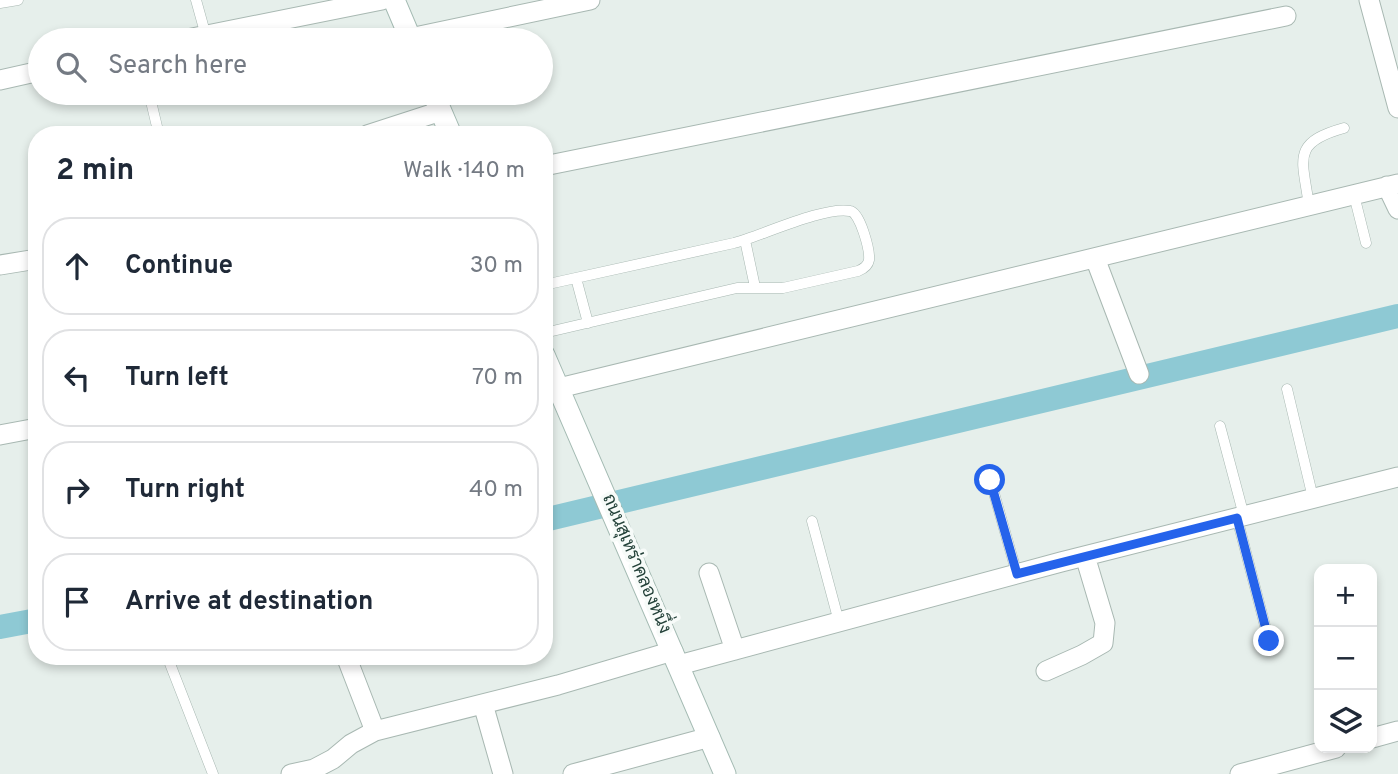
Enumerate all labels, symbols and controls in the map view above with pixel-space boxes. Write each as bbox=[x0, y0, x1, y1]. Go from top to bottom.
search box bbox=[28, 28, 553, 105]
icon: search bbox=[52, 48, 90, 86]
text: Search here bbox=[108, 50, 247, 83]
text: 2 min bbox=[56, 153, 134, 190]
text: Walk · 140 m bbox=[403, 157, 525, 186]
icon: ahead bbox=[58, 247, 96, 285]
text: Continue bbox=[125, 250, 233, 283]
text: 30 m bbox=[470, 252, 523, 281]
icon: left bbox=[58, 359, 96, 397]
text: Turn left bbox=[125, 362, 229, 395]
text: 70 m bbox=[472, 364, 523, 393]
route start bbox=[974, 464, 1005, 495]
icon: right bbox=[58, 471, 96, 509]
text: Turn right bbox=[125, 474, 245, 507]
text: 40 m bbox=[469, 476, 523, 505]
street label: ถนนสุเหร่าคลองหนึ่ง bbox=[596, 488, 681, 637]
map controls bbox=[1314, 564, 1377, 753]
button: + bbox=[1314, 564, 1377, 627]
icon: arrive bbox=[58, 583, 96, 621]
text: Arrive at destination bbox=[125, 586, 373, 619]
route end bbox=[1253, 625, 1284, 656]
button: − bbox=[1314, 627, 1377, 690]
button: layers bbox=[1314, 690, 1377, 753]

